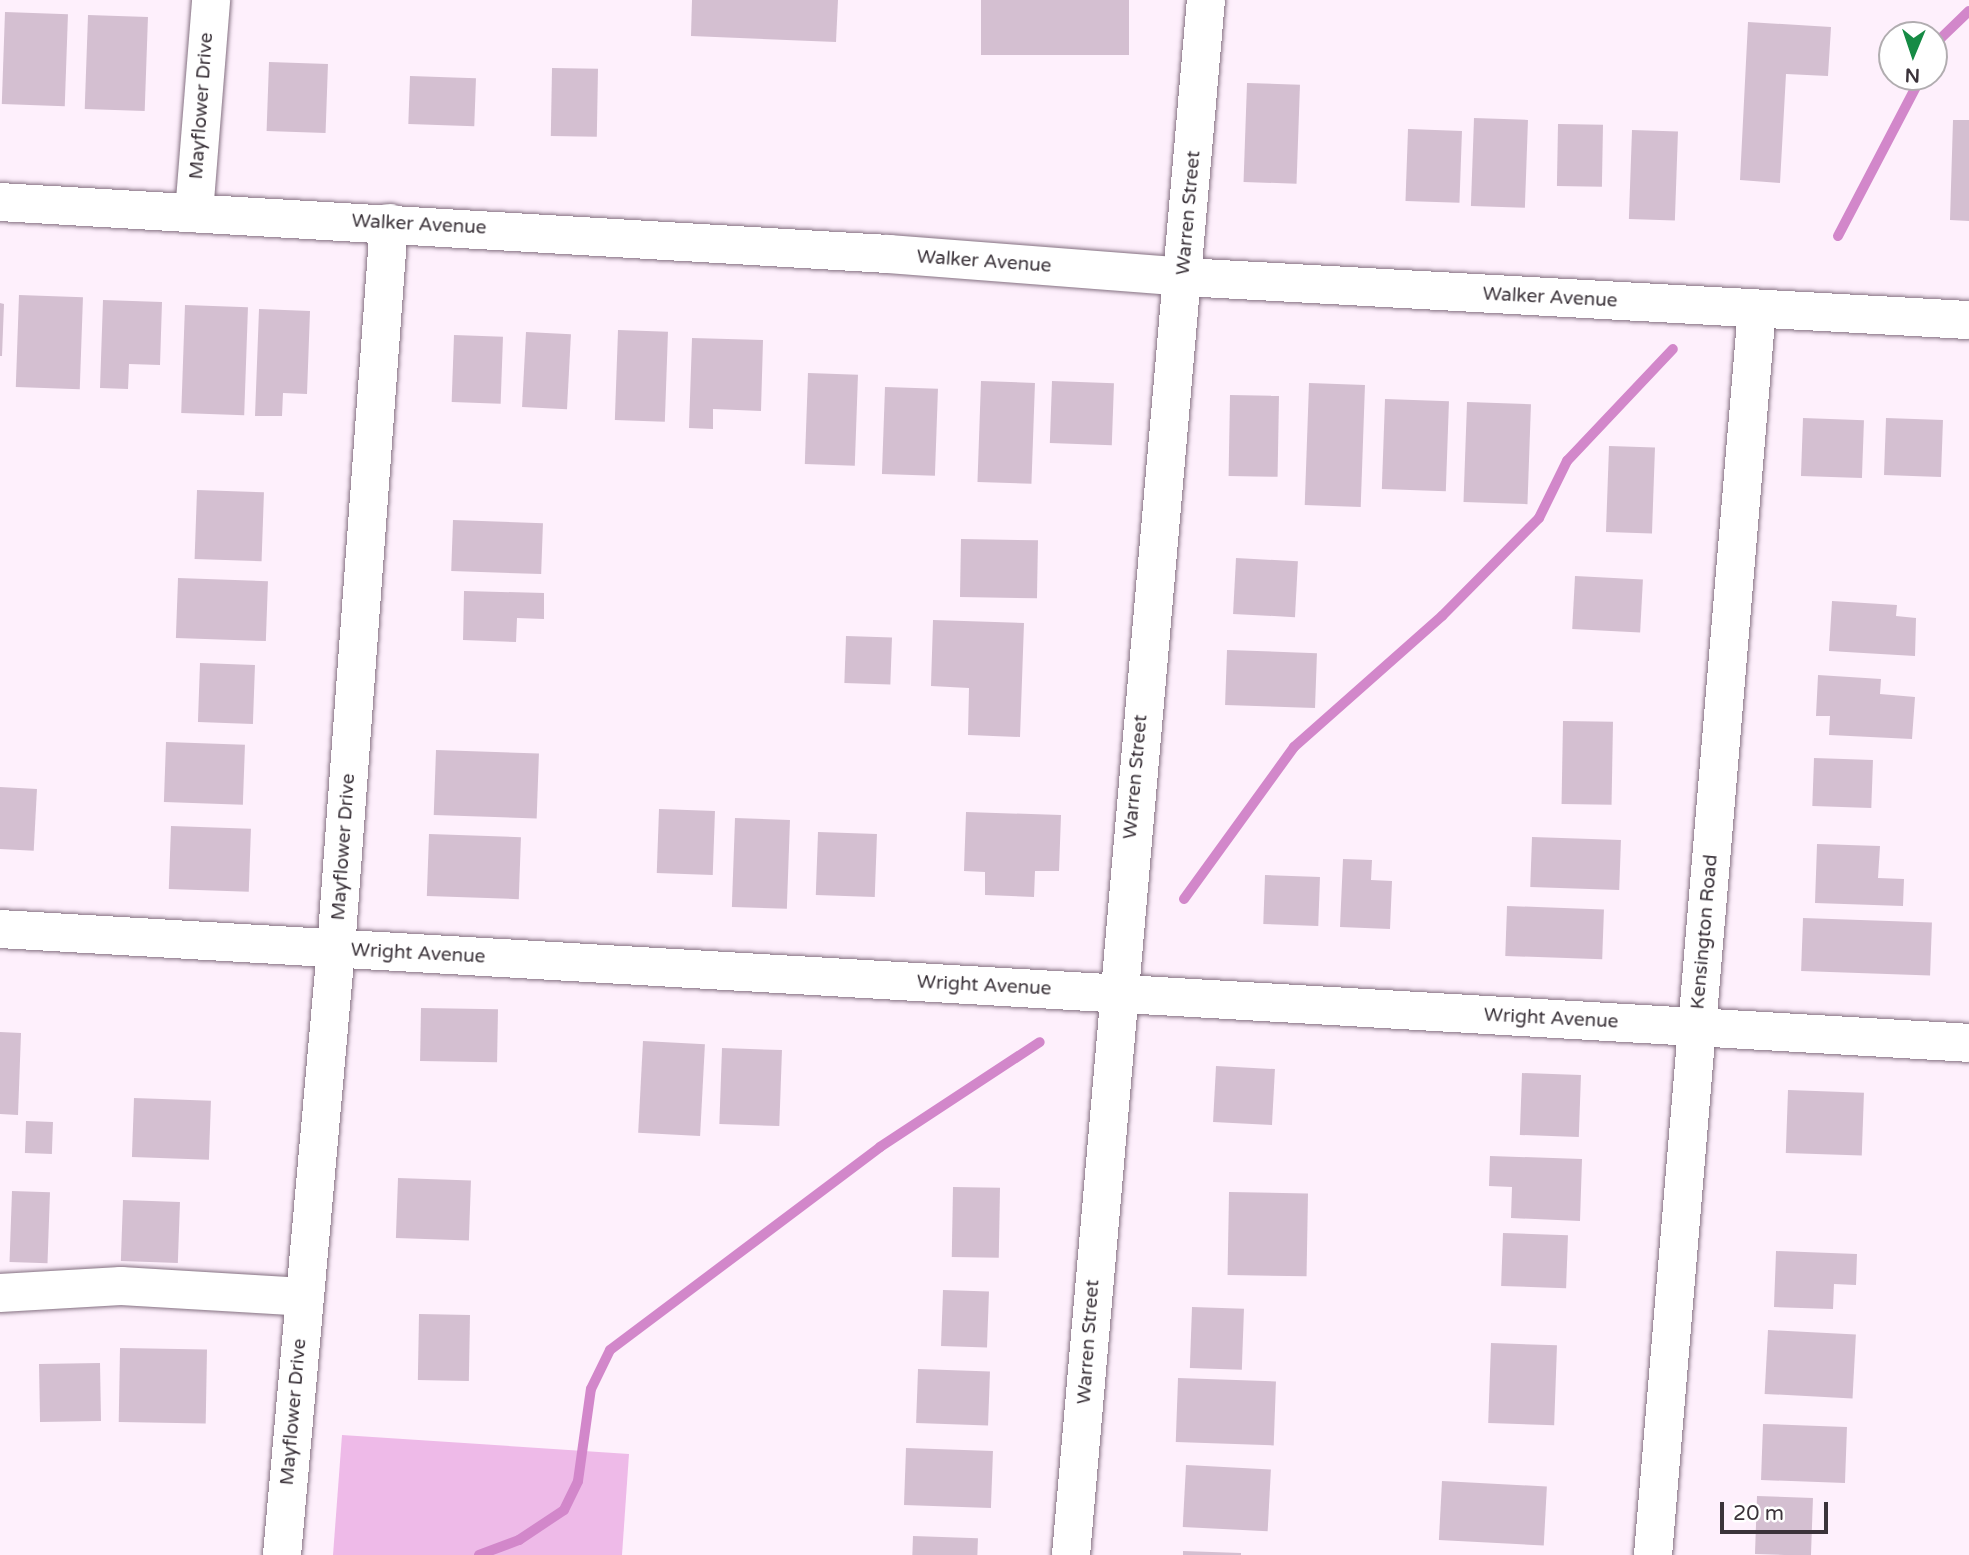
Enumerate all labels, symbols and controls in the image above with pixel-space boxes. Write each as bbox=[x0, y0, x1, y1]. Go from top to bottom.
north arrow bbox=[1878, 21, 1948, 91]
street label: Mayflower Drive bbox=[185, 32, 219, 180]
text: N bbox=[1904, 64, 1920, 86]
street label: Warren Street bbox=[1172, 150, 1206, 276]
street label: Walker Avenue bbox=[351, 210, 487, 240]
street label: Walker Avenue bbox=[916, 246, 1052, 278]
street label: Walker Avenue bbox=[1482, 283, 1618, 313]
street label: Warren Street bbox=[1119, 714, 1153, 840]
street label: Mayflower Drive bbox=[327, 773, 361, 921]
street label: Kensington Road bbox=[1687, 854, 1723, 1010]
street label: Wright Avenue bbox=[350, 939, 486, 969]
street label: Wright Avenue bbox=[916, 971, 1052, 1001]
street label: Wright Avenue bbox=[1483, 1004, 1619, 1034]
street label: Warren Street bbox=[1073, 1279, 1105, 1405]
street label: Mayflower Drive bbox=[276, 1338, 312, 1486]
scale bar bbox=[1724, 1488, 1832, 1532]
text: 20 m bbox=[1733, 1501, 1784, 1526]

